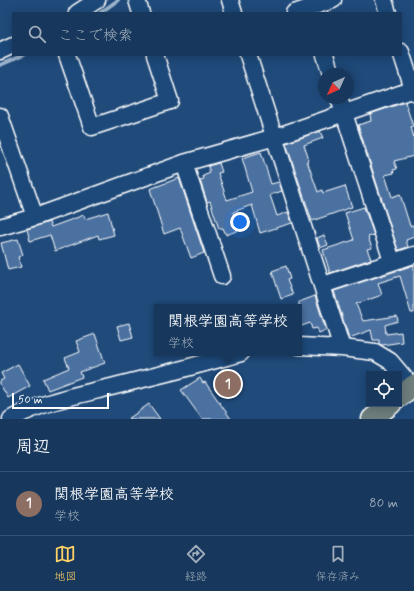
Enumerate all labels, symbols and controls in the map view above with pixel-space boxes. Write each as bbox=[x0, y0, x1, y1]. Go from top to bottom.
search box bbox=[12, 12, 402, 56]
icon: search bbox=[26, 23, 48, 45]
text: ここで検索 bbox=[58, 26, 133, 46]
north arrow bbox=[318, 68, 354, 104]
your location bbox=[230, 212, 250, 232]
popup bbox=[154, 304, 302, 356]
text: 関根学園高等学校 bbox=[168, 312, 288, 332]
text: 学校 bbox=[168, 335, 194, 352]
pin: 1 bbox=[215, 369, 241, 399]
map controls bbox=[366, 371, 402, 407]
button: locate bbox=[366, 371, 402, 407]
scale bar bbox=[12, 391, 109, 410]
text: 50 m bbox=[18, 393, 43, 407]
text: 周辺 bbox=[16, 436, 50, 458]
text: 関根学園高等学校 bbox=[54, 485, 174, 505]
text: 1 bbox=[26, 495, 32, 512]
text: 80 m bbox=[369, 495, 398, 512]
text: 学校 bbox=[54, 508, 80, 525]
tab: 地図 bbox=[54, 543, 76, 584]
tab: 経路 bbox=[185, 543, 207, 584]
tab: 保存済み bbox=[316, 543, 360, 584]

